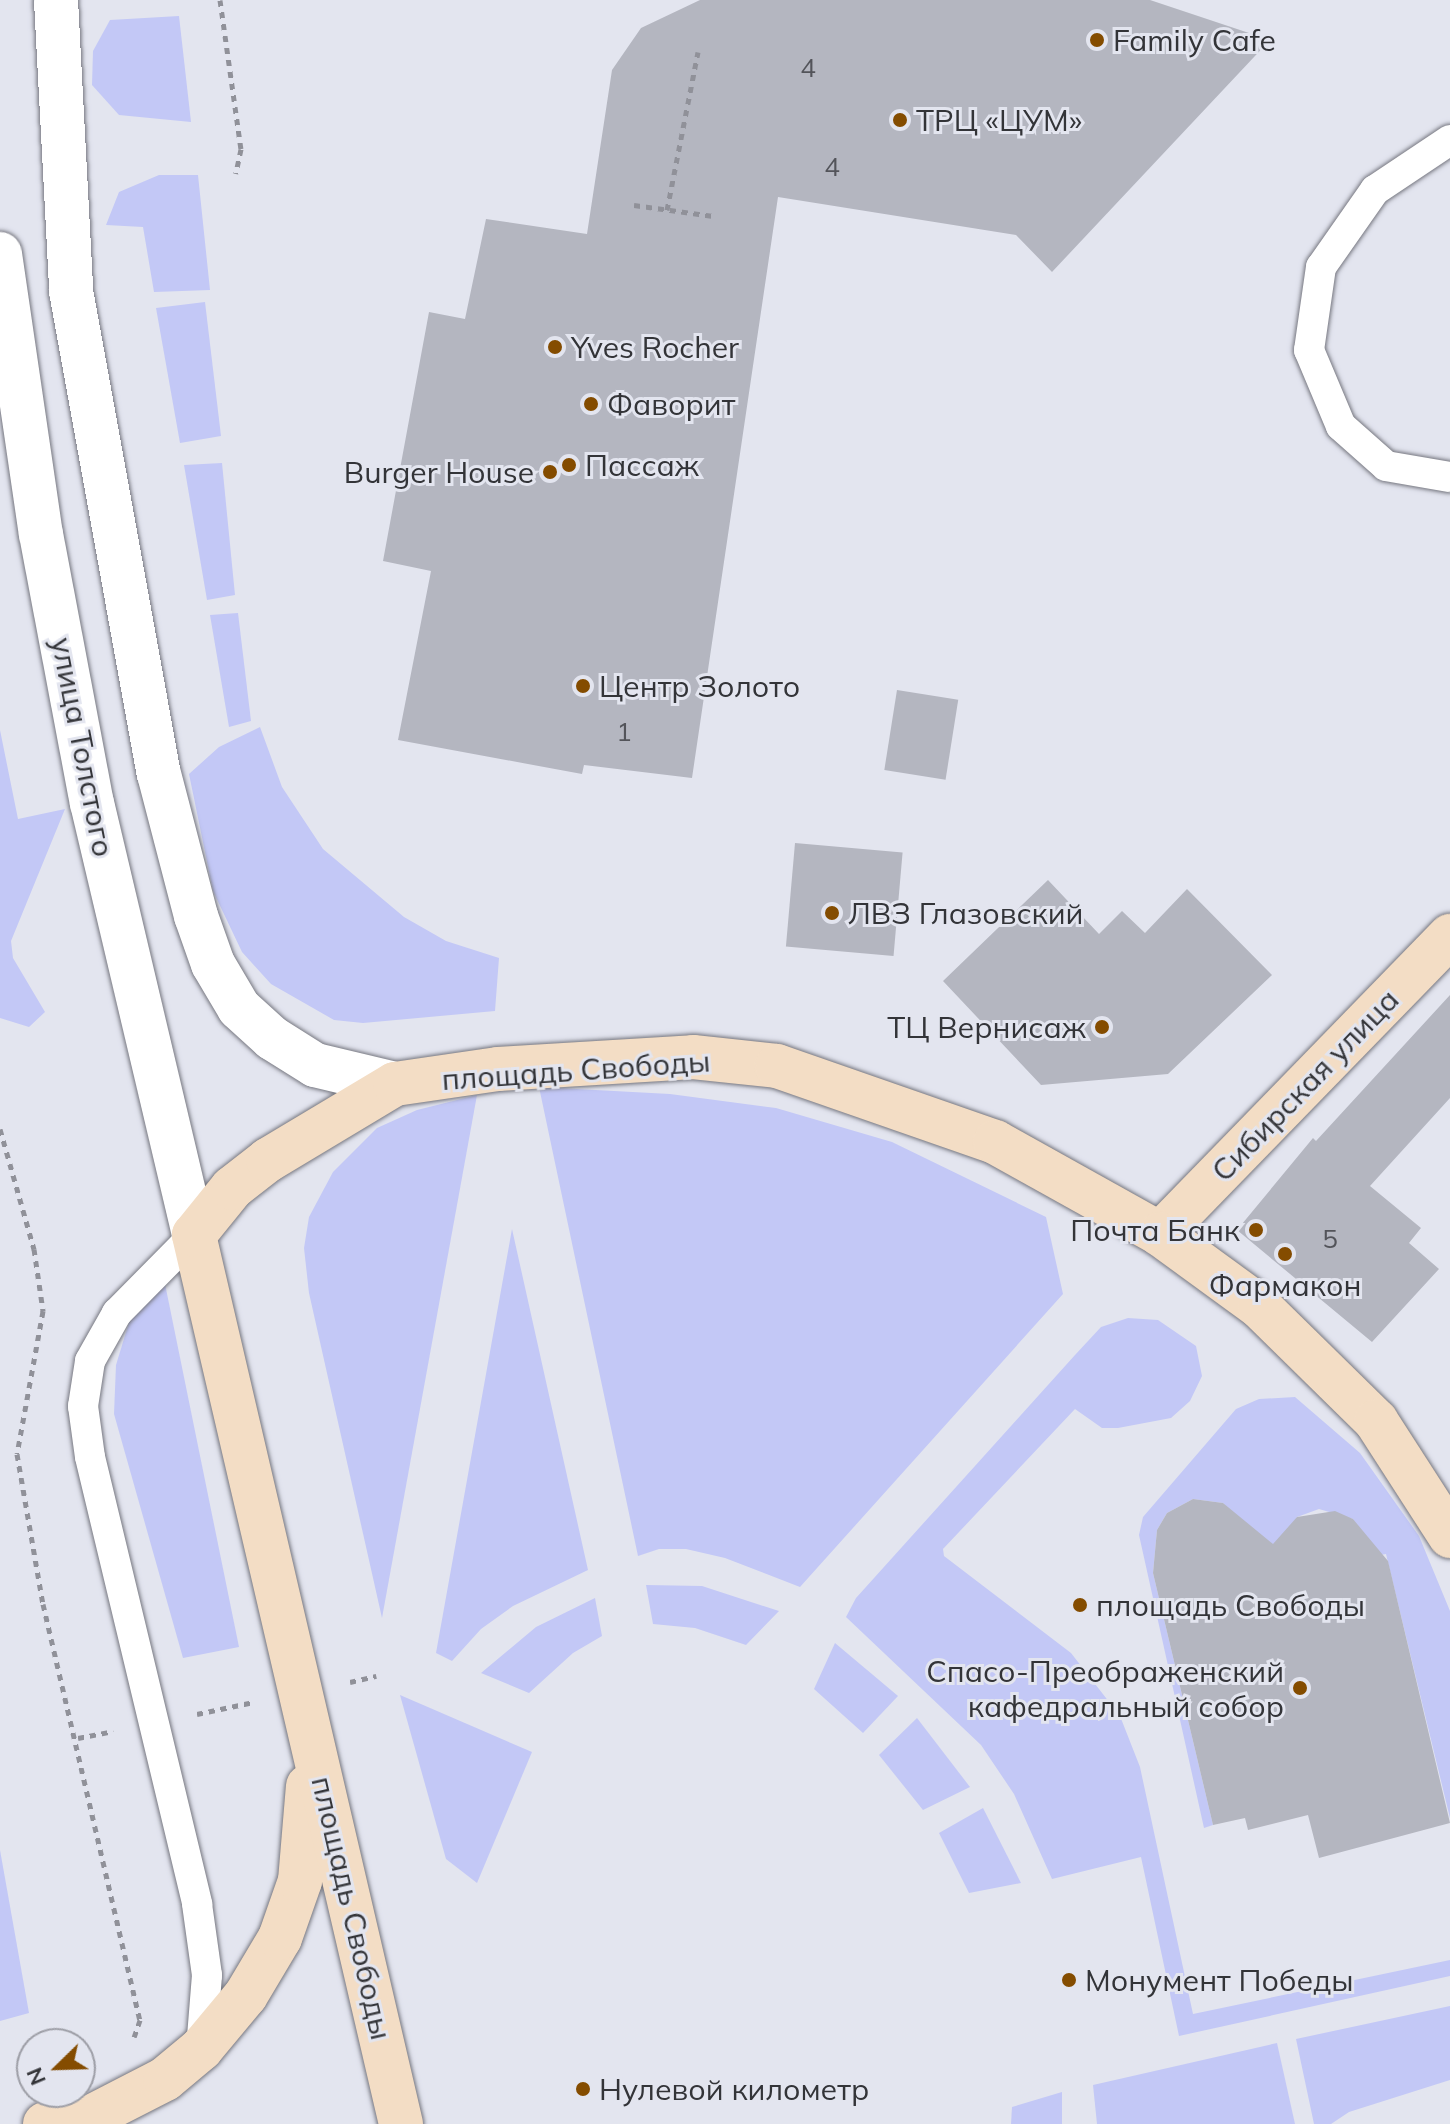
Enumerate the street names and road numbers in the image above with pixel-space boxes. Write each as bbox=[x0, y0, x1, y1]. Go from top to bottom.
street label: улица Толстого bbox=[44, 634, 122, 860]
street label: Сибирская улица bbox=[1204, 981, 1406, 1189]
street label: площадь Свободы bbox=[440, 1043, 712, 1097]
street label: площадь Свободы bbox=[304, 1773, 400, 2043]

